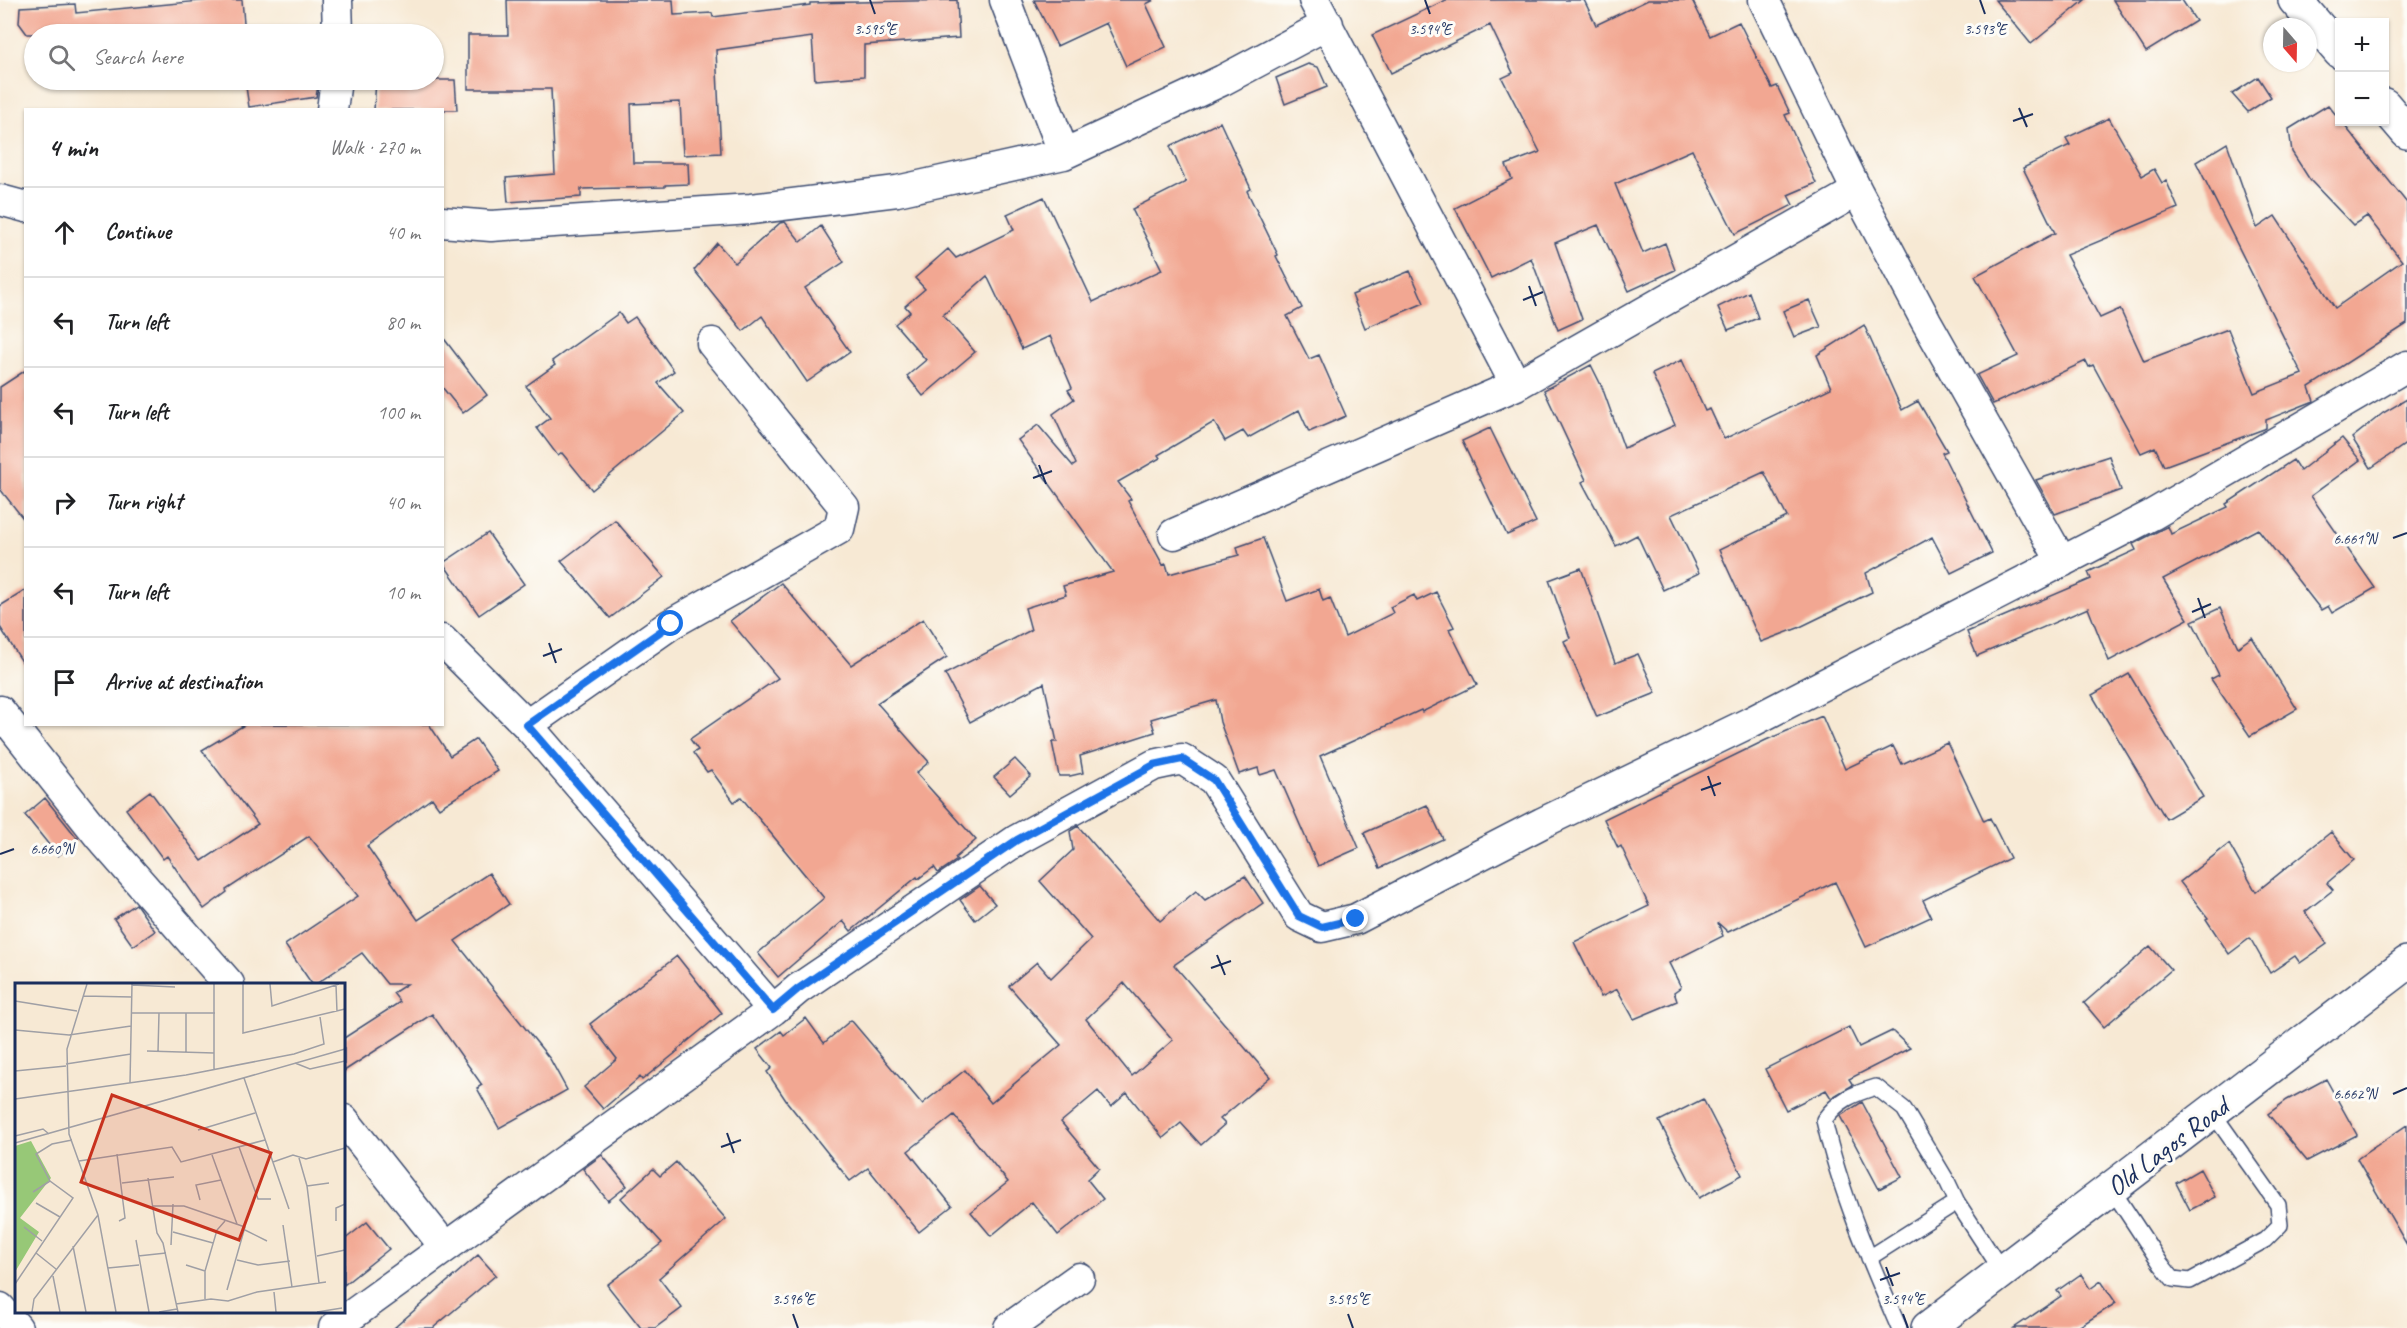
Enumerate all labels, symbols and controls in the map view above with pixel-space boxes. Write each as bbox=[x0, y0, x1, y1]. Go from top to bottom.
north arrow bbox=[2263, 18, 2317, 72]
map controls bbox=[2335, 18, 2389, 126]
button: + bbox=[2335, 18, 2389, 72]
text: 3.595°E bbox=[854, 20, 898, 39]
text: 3.594°E bbox=[1409, 20, 1453, 39]
text: 3.593°E bbox=[1964, 20, 2008, 39]
search box bbox=[24, 24, 444, 90]
icon: search bbox=[45, 41, 78, 74]
text: Search here bbox=[93, 43, 183, 71]
button: − bbox=[2335, 72, 2389, 126]
text: 4 min bbox=[48, 131, 98, 164]
text: Walk · 270 m bbox=[330, 135, 420, 160]
icon: ahead bbox=[48, 216, 81, 249]
text: Continue bbox=[105, 218, 171, 246]
text: 40 m bbox=[386, 220, 420, 245]
icon: left bbox=[48, 306, 81, 339]
text: Turn left bbox=[105, 308, 169, 336]
text: 80 m bbox=[386, 310, 420, 335]
icon: left bbox=[48, 396, 81, 429]
text: Turn left bbox=[105, 398, 169, 426]
text: 100 m bbox=[377, 400, 420, 425]
icon: right bbox=[48, 486, 81, 519]
text: Turn right bbox=[105, 488, 182, 516]
text: 40 m bbox=[386, 490, 420, 515]
text: 6.661°N bbox=[2333, 530, 2380, 549]
icon: left bbox=[48, 576, 81, 609]
text: Turn left bbox=[105, 578, 169, 606]
text: 10 m bbox=[386, 580, 420, 605]
route start bbox=[657, 610, 683, 636]
icon: arrive bbox=[48, 666, 81, 699]
text: Arrive at destination bbox=[105, 668, 262, 696]
text: 6.660°N bbox=[30, 840, 77, 859]
route end bbox=[1342, 905, 1368, 931]
inset map bbox=[15, 983, 345, 1313]
text: 6.662°N bbox=[2333, 1085, 2380, 1104]
street label: Old Lagos Road bbox=[2099, 1087, 2239, 1204]
text: 3.596°E bbox=[772, 1290, 816, 1309]
text: 3.595°E bbox=[1327, 1290, 1371, 1309]
text: 3.594°E bbox=[1882, 1290, 1926, 1309]

